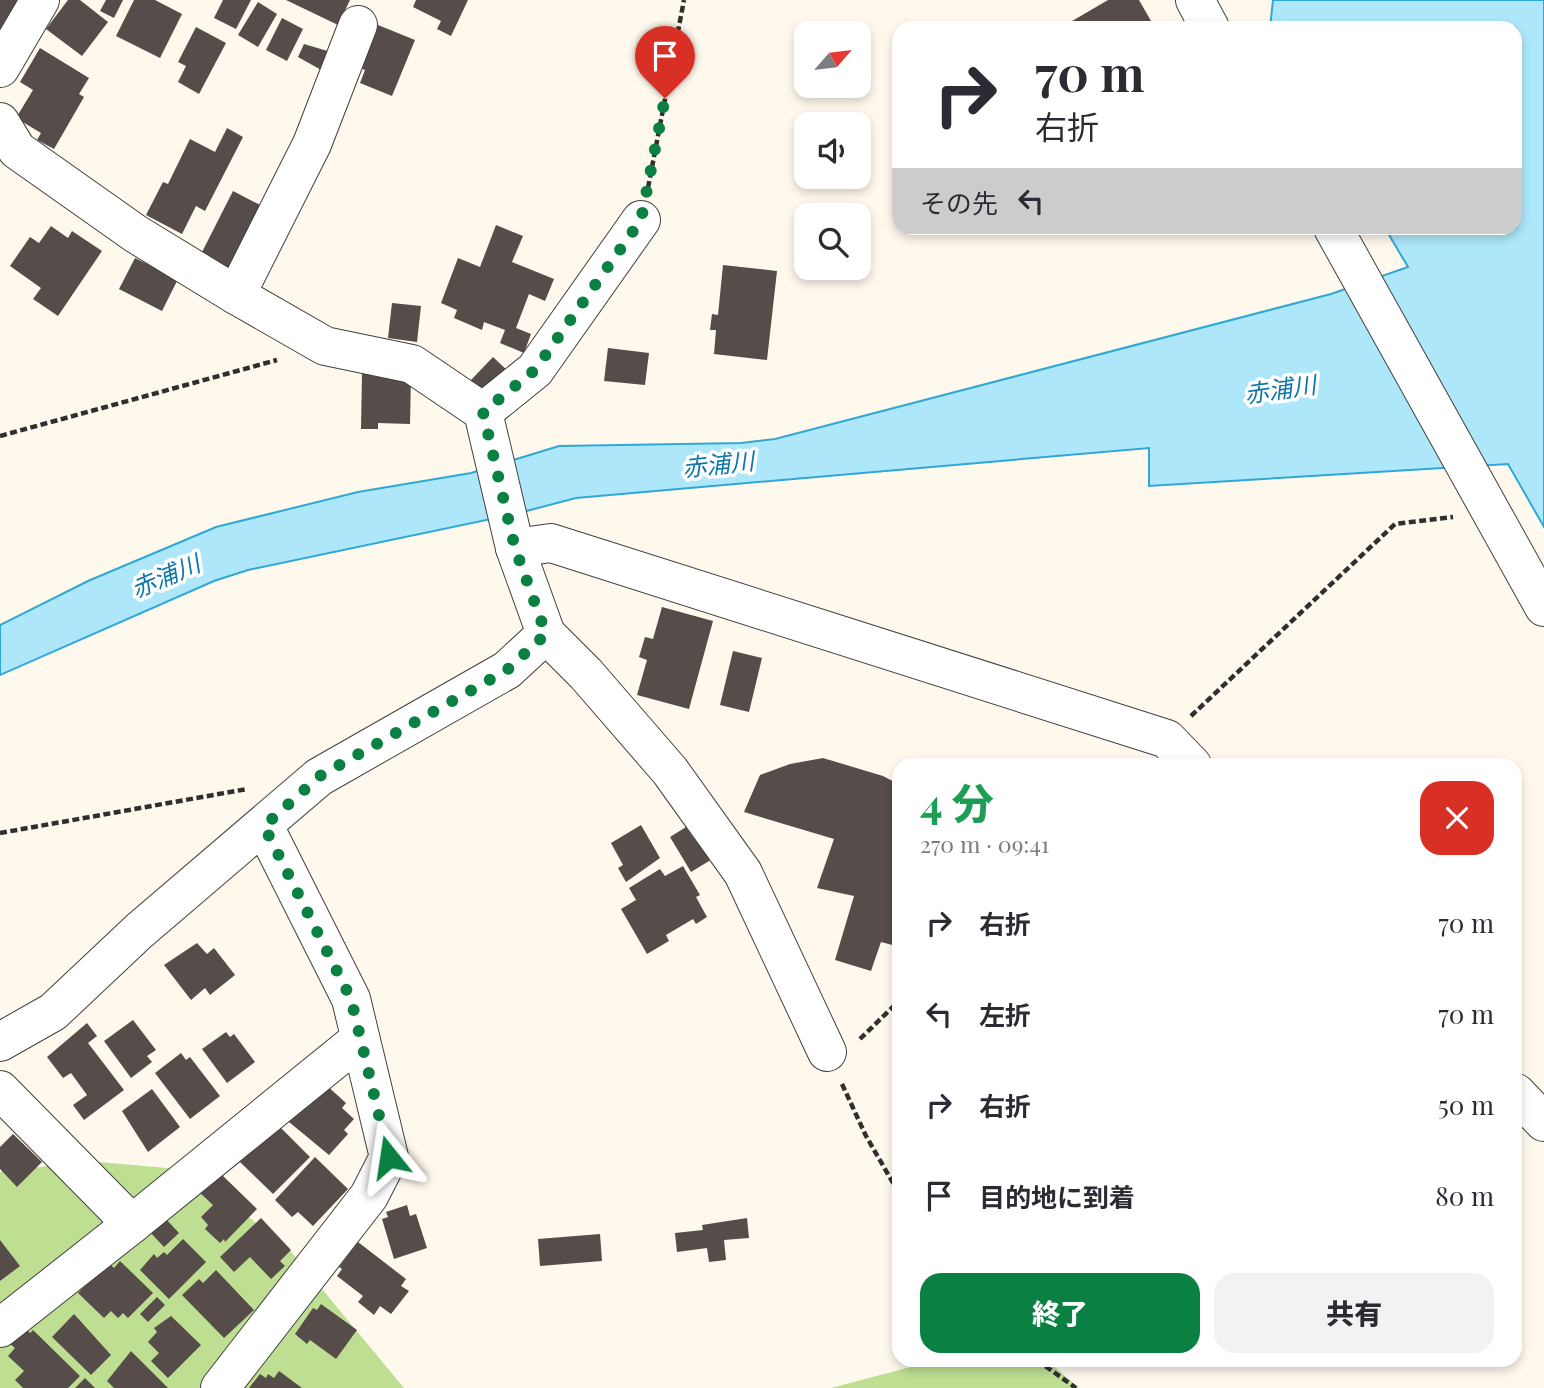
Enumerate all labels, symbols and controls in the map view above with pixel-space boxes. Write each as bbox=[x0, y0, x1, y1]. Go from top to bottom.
north arrow bbox=[794, 21, 872, 98]
map controls bbox=[794, 21, 871, 280]
pin bbox=[635, 26, 695, 98]
icon: arrive bbox=[646, 37, 684, 75]
text: 70 m bbox=[1035, 39, 1145, 104]
icon: right bbox=[920, 49, 1011, 140]
text: 右折 bbox=[1035, 104, 1099, 147]
button: sound bbox=[794, 112, 871, 189]
icon: left bbox=[1012, 182, 1050, 220]
text: その先 bbox=[920, 185, 998, 220]
button: search bbox=[794, 203, 871, 280]
water label: 赤浦川 bbox=[1242, 367, 1321, 409]
water label: 赤浦川 bbox=[681, 443, 758, 483]
water label: 赤浦川 bbox=[126, 545, 207, 604]
text: 4 分 bbox=[920, 774, 994, 830]
button: close bbox=[1420, 781, 1494, 855]
text: 270 m · 09:41 bbox=[920, 828, 1049, 859]
icon: right bbox=[920, 904, 958, 942]
text: 70 m bbox=[1438, 905, 1494, 940]
text: 右折 bbox=[979, 906, 1031, 941]
icon: left bbox=[920, 995, 958, 1033]
text: 70 m bbox=[1438, 996, 1494, 1031]
text: 左折 bbox=[979, 997, 1031, 1032]
icon: right bbox=[920, 1086, 958, 1124]
text: 50 m bbox=[1438, 1087, 1494, 1122]
text: 右折 bbox=[979, 1088, 1031, 1123]
position arrow bbox=[352, 1120, 426, 1194]
icon: arrive bbox=[920, 1177, 958, 1215]
text: 80 m bbox=[1435, 1178, 1494, 1213]
text: 目的地に到着 bbox=[979, 1179, 1135, 1214]
button: 終了 bbox=[920, 1273, 1200, 1353]
button: 共有 bbox=[1214, 1273, 1494, 1353]

